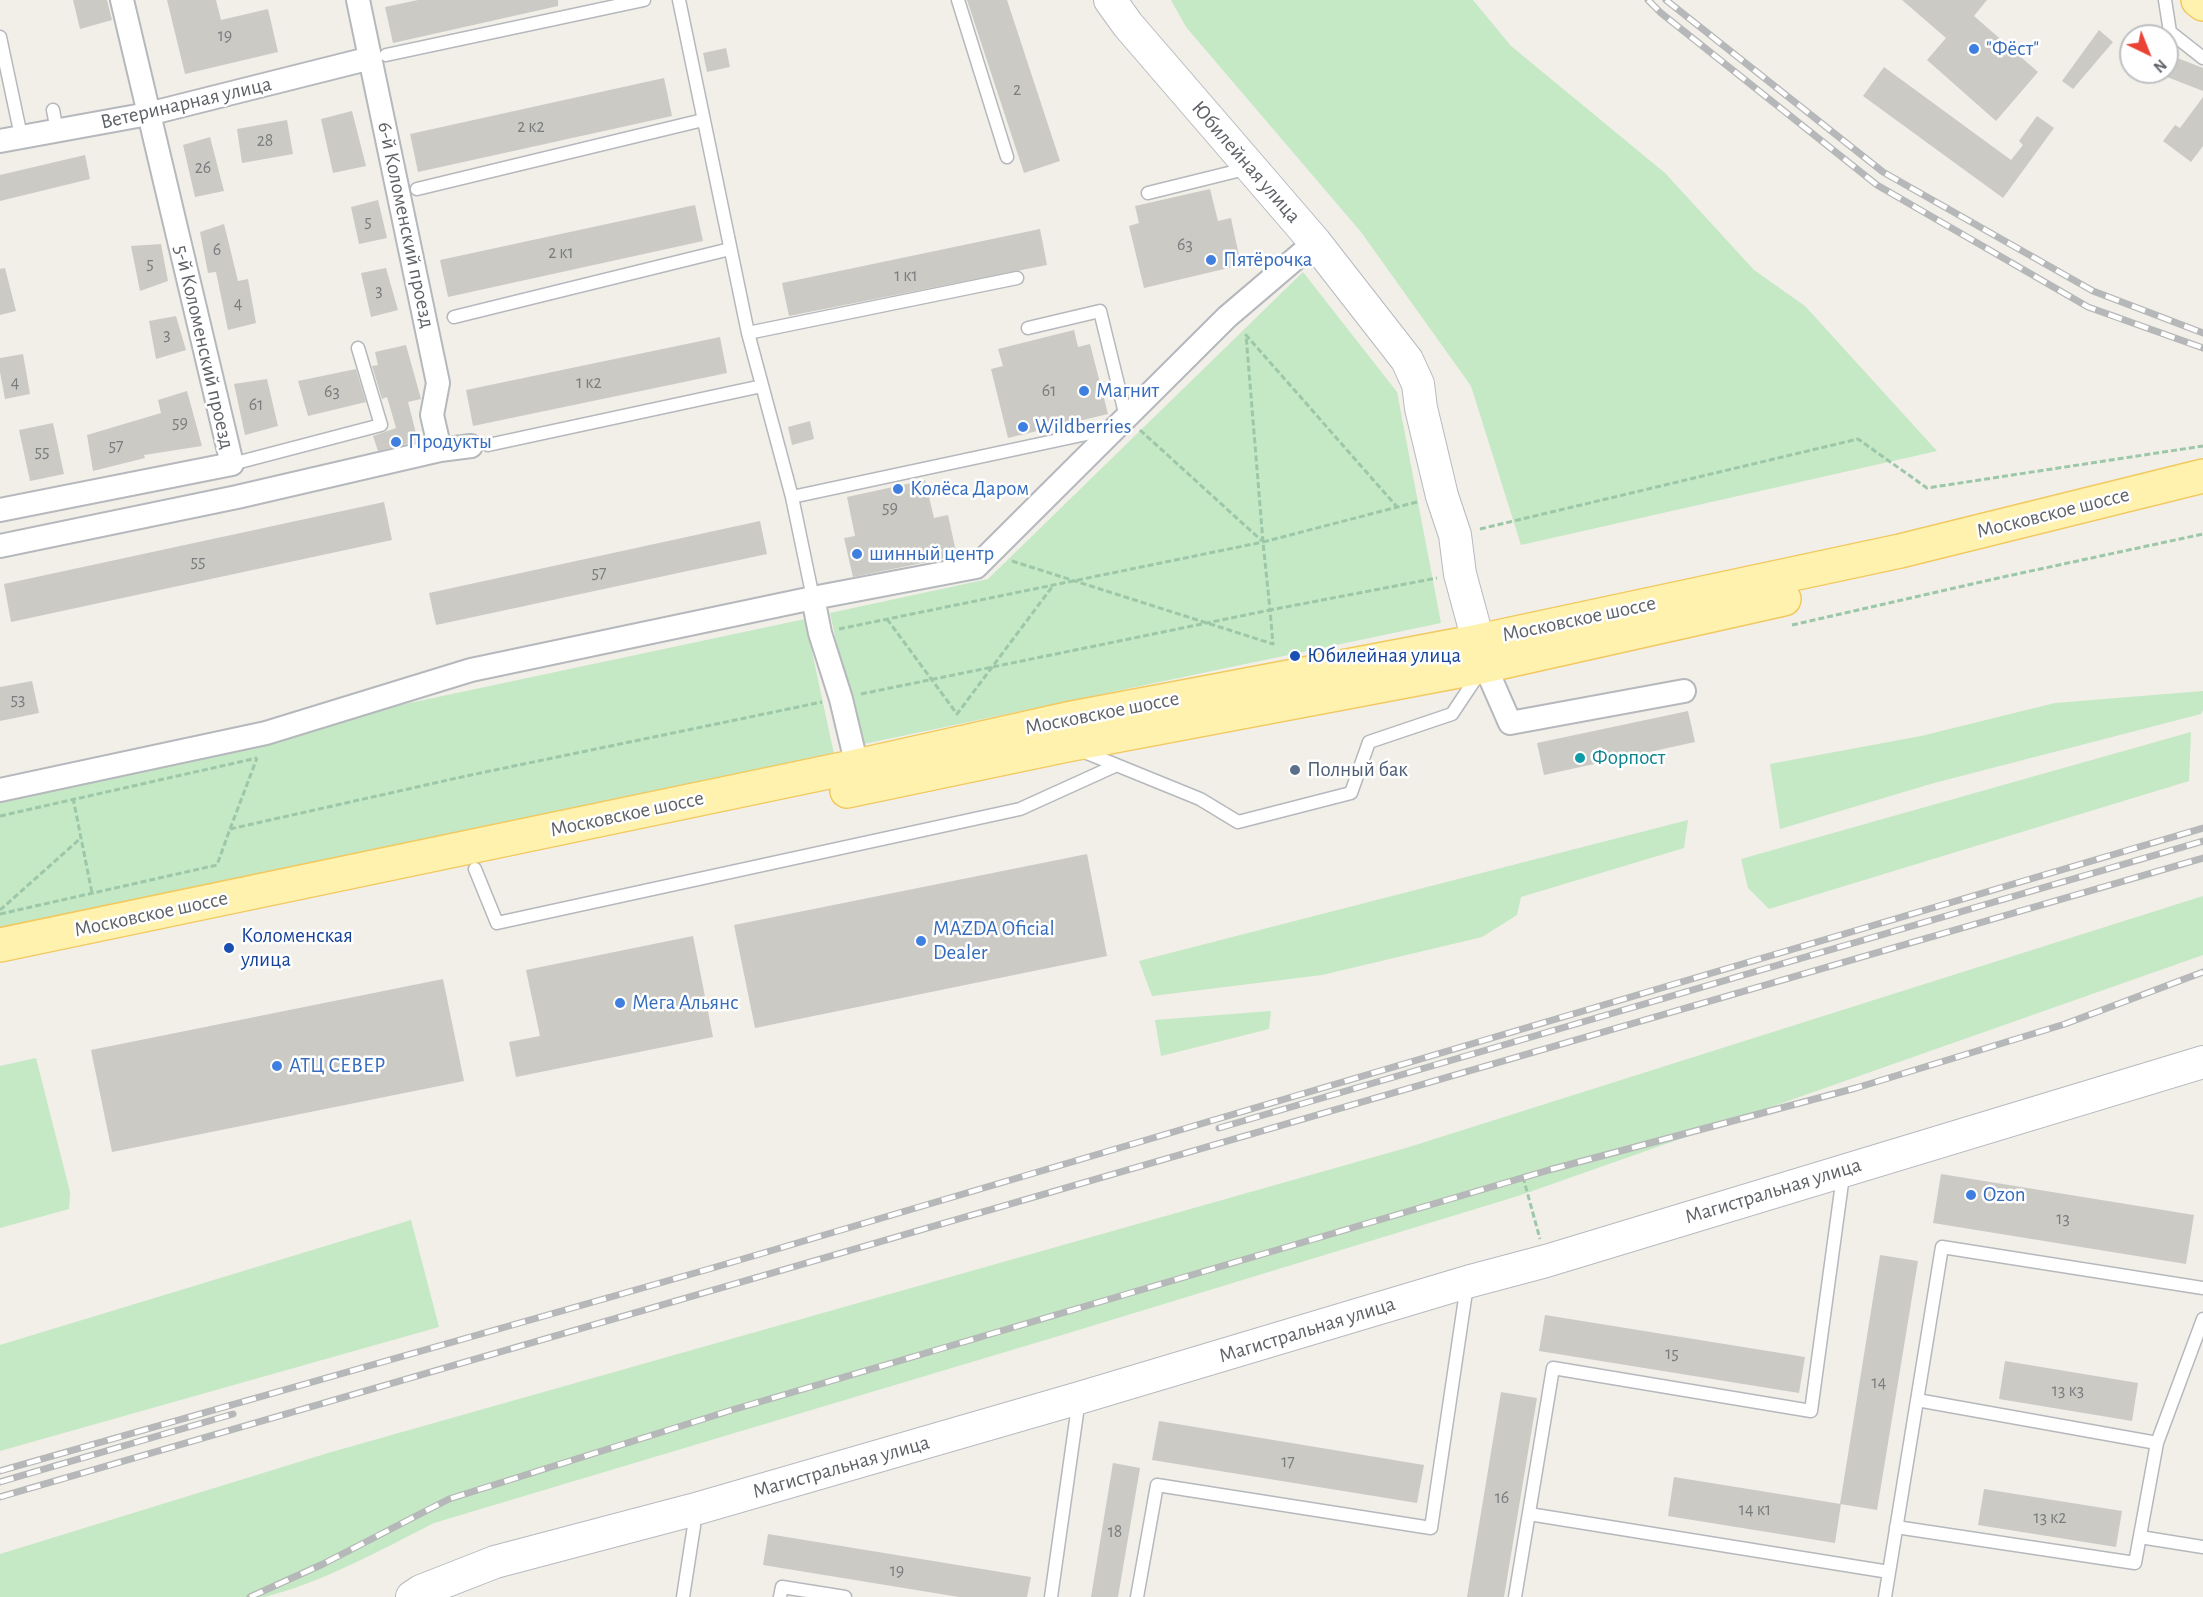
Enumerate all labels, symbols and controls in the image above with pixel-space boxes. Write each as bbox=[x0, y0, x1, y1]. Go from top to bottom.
north arrow bbox=[2119, 24, 2179, 84]
house number: 19 bbox=[218, 25, 232, 47]
place label: "Фёст" bbox=[1986, 36, 2039, 62]
marker: "Фёст" bbox=[1967, 42, 1981, 56]
text: N bbox=[2150, 56, 2169, 75]
street label: Ветеринарная улица bbox=[98, 71, 274, 135]
house number: 2 bbox=[1013, 79, 1021, 101]
street label: Юбилейная улица bbox=[1186, 96, 1306, 228]
house number: 2 к2 bbox=[517, 116, 545, 138]
street label: 6-й Коломенский проезд bbox=[372, 120, 440, 330]
house number: 28 bbox=[257, 130, 273, 152]
house number: 26 bbox=[195, 157, 211, 179]
house number: 5 bbox=[364, 211, 372, 233]
house number: 63 bbox=[1177, 234, 1193, 256]
house number: 6 bbox=[213, 239, 221, 261]
street label: 5-й Коломенский проезд bbox=[168, 242, 240, 452]
house number: 2 к1 bbox=[548, 242, 574, 264]
place label: Пятёрочка bbox=[1223, 247, 1312, 273]
house number: 5 bbox=[146, 253, 154, 275]
marker: Пятёрочка bbox=[1204, 253, 1218, 267]
house number: 1 к1 bbox=[894, 265, 918, 287]
house number: 3 bbox=[375, 280, 383, 302]
house number: 4 bbox=[234, 293, 242, 315]
house number: 3 bbox=[163, 324, 171, 346]
house number: 4 bbox=[11, 372, 19, 394]
house number: 1 к2 bbox=[576, 372, 602, 394]
place label: Магнит bbox=[1096, 378, 1159, 404]
house number: 61 bbox=[1042, 380, 1056, 402]
house number: 63 bbox=[324, 381, 340, 403]
marker: Магнит bbox=[1077, 384, 1091, 398]
house number: 61 bbox=[249, 394, 263, 416]
house number: 59 bbox=[172, 412, 188, 434]
place label: Wildberries bbox=[1035, 414, 1131, 440]
marker: Wildberries bbox=[1016, 420, 1030, 434]
place label: Продукты bbox=[408, 429, 492, 455]
house number: 57 bbox=[108, 435, 124, 457]
marker: Продукты bbox=[389, 435, 403, 449]
house number: 55 bbox=[34, 441, 50, 463]
place label: Колёса Даром bbox=[910, 476, 1029, 502]
marker: Колёса Даром bbox=[891, 482, 905, 496]
street label: Московское шоссе bbox=[1974, 482, 2132, 544]
house number: 59 bbox=[882, 497, 898, 519]
place label: шинный центр bbox=[869, 541, 994, 567]
marker: шинный центр bbox=[850, 547, 864, 561]
house number: 55 bbox=[190, 551, 206, 573]
house number: 57 bbox=[591, 562, 607, 584]
street label: Московское шоссе bbox=[1500, 590, 1658, 648]
place label: Юбилейная улица bbox=[1307, 643, 1461, 669]
marker: Юбилейная улица bbox=[1288, 649, 1302, 663]
street label: Московское шоссе bbox=[1023, 686, 1181, 740]
house number: 53 bbox=[11, 689, 25, 711]
place label: Форпост bbox=[1592, 745, 1665, 771]
marker: Форпост bbox=[1573, 751, 1587, 765]
place label: Полный бак bbox=[1307, 757, 1408, 783]
marker: Полный бак bbox=[1288, 763, 1302, 777]
street label: Московское шоссе bbox=[548, 785, 706, 843]
street label: Московское шоссе bbox=[72, 885, 230, 943]
place label: MAZDA Oficial Dealer bbox=[933, 916, 1055, 966]
place label: Коломенская улица bbox=[241, 923, 353, 973]
marker: MAZDA Oficial Dealer bbox=[914, 934, 928, 948]
marker: Коломенская улица bbox=[222, 941, 236, 955]
place label: Мега Альянс bbox=[632, 990, 739, 1016]
marker: Мега Альянс bbox=[613, 996, 627, 1010]
place label: АТЦ СЕВЕР bbox=[289, 1053, 385, 1079]
marker: АТЦ СЕВЕР bbox=[270, 1059, 284, 1073]
street label: Магистральная улица bbox=[1682, 1152, 1864, 1230]
place label: Ozon bbox=[1983, 1182, 2026, 1208]
marker: Ozon bbox=[1964, 1188, 1978, 1202]
house number: 13 bbox=[2056, 1208, 2070, 1230]
street label: Магистральная улица bbox=[1216, 1291, 1398, 1369]
house number: 15 bbox=[1665, 1343, 1679, 1365]
house number: 14 bbox=[1872, 1372, 1886, 1394]
house number: 13 к3 bbox=[2052, 1380, 2084, 1402]
street label: Магистральная улица bbox=[749, 1430, 933, 1504]
house number: 17 bbox=[1281, 1451, 1295, 1473]
house number: 16 bbox=[1495, 1487, 1509, 1509]
house number: 14 к1 bbox=[1739, 1499, 1771, 1521]
house number: 13 к2 bbox=[2033, 1507, 2067, 1529]
house number: 18 bbox=[1108, 1521, 1122, 1543]
house number: 19 bbox=[890, 1560, 904, 1582]

